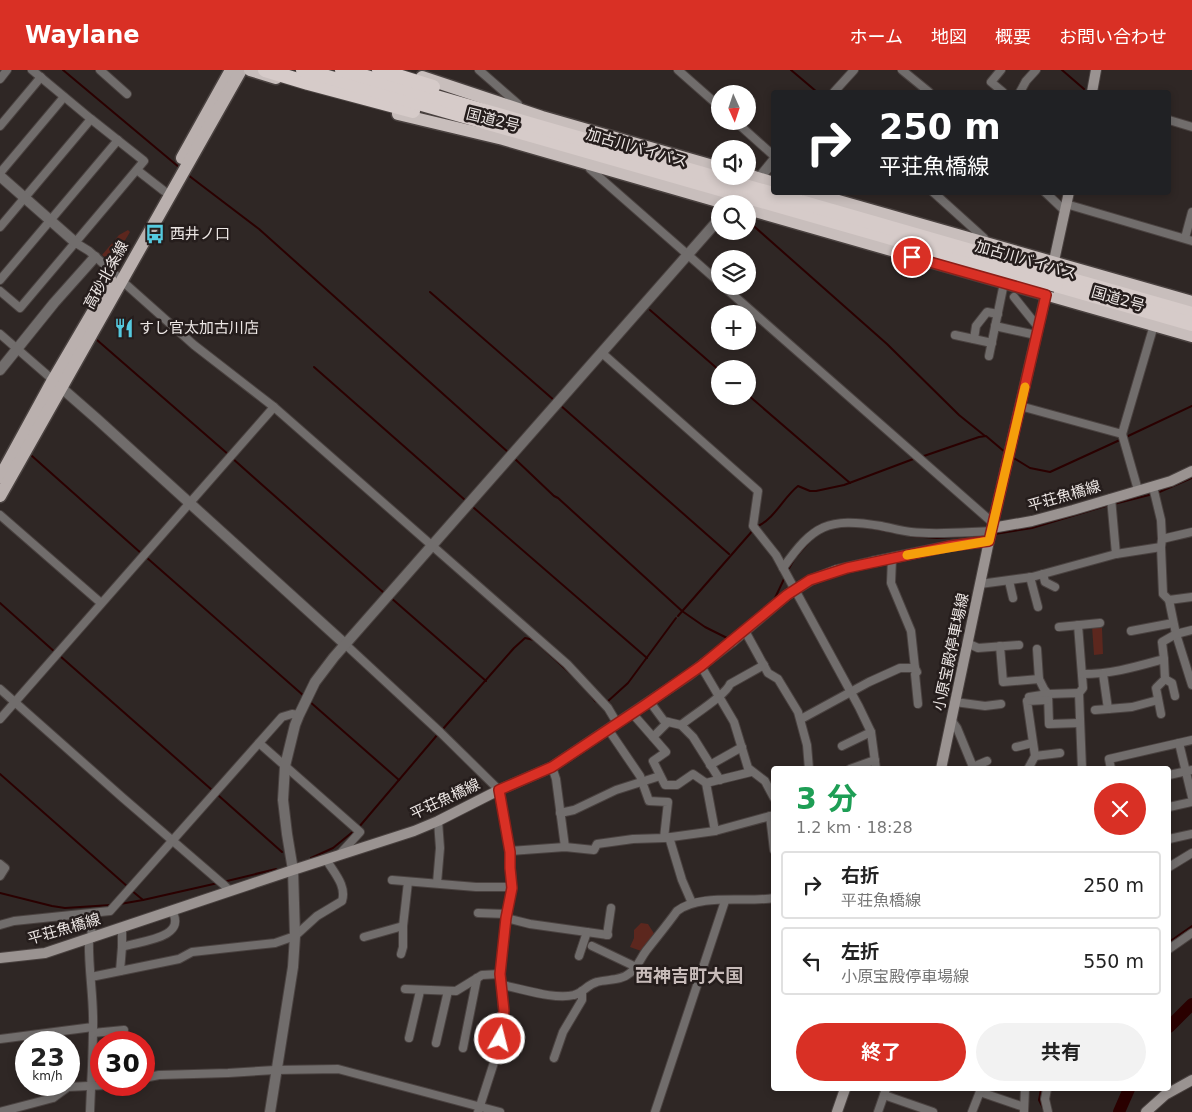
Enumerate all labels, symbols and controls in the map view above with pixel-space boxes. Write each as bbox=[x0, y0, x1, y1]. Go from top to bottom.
text: Waylane bbox=[25, 21, 140, 49]
text: ホーム bbox=[850, 26, 903, 47]
text: 地図 bbox=[931, 26, 967, 47]
text: 概要 bbox=[995, 26, 1031, 47]
text: お問い合わせ bbox=[1059, 26, 1167, 47]
north arrow bbox=[711, 85, 756, 130]
map controls bbox=[711, 85, 756, 405]
street label: 国道2号 bbox=[464, 105, 522, 135]
text: 250 m bbox=[879, 107, 1001, 147]
icon: right bbox=[796, 110, 861, 175]
street label: 加古川バイパス bbox=[584, 125, 690, 171]
button: sound bbox=[711, 140, 756, 185]
text: 平荘魚橋線 bbox=[879, 154, 989, 179]
button: search bbox=[711, 195, 756, 240]
bus stop icon: 西井ノ口 bbox=[144, 223, 166, 245]
place label: 西井ノ口 bbox=[170, 225, 230, 243]
pin bbox=[891, 236, 933, 278]
street label: 加古川バイパス bbox=[973, 237, 1079, 283]
street label: 高砂北条線 bbox=[80, 238, 132, 312]
icon: arrive bbox=[898, 243, 926, 271]
button: layers bbox=[711, 250, 756, 295]
street label: 国道2号 bbox=[1089, 283, 1147, 315]
button: + bbox=[711, 305, 756, 350]
restaurant icon: すし官太加古川店 bbox=[113, 317, 135, 339]
place label: すし官太加古川店 bbox=[139, 319, 259, 337]
button: − bbox=[711, 360, 756, 405]
street label: 平荘魚橋線 bbox=[1025, 477, 1103, 515]
street label: 小原宝殿停車場線 bbox=[930, 591, 972, 713]
street label: 平荘魚橋線 bbox=[407, 775, 483, 823]
text: 3 分 bbox=[796, 781, 857, 816]
button: close bbox=[1094, 783, 1146, 835]
text: 1.2 km · 18:28 bbox=[796, 818, 913, 837]
text: 右折 bbox=[841, 864, 879, 886]
icon: right bbox=[798, 871, 826, 899]
text: 250 m bbox=[1083, 874, 1144, 896]
text: 平荘魚橋線 bbox=[841, 891, 921, 910]
street label: 平荘魚橋線 bbox=[25, 910, 103, 948]
text: 左折 bbox=[841, 940, 879, 962]
icon: left bbox=[798, 947, 826, 975]
text: 550 m bbox=[1083, 950, 1144, 972]
district label: 西神吉町大国 bbox=[635, 965, 743, 986]
text: 小原宝殿停車場線 bbox=[841, 967, 969, 986]
position arrow bbox=[473, 1012, 525, 1064]
button: 終了 bbox=[796, 1023, 966, 1081]
button: 共有 bbox=[976, 1023, 1146, 1081]
speed limit sign: 30 bbox=[90, 1031, 155, 1096]
text: 23 bbox=[30, 1043, 65, 1072]
text: km/h bbox=[32, 1069, 63, 1083]

